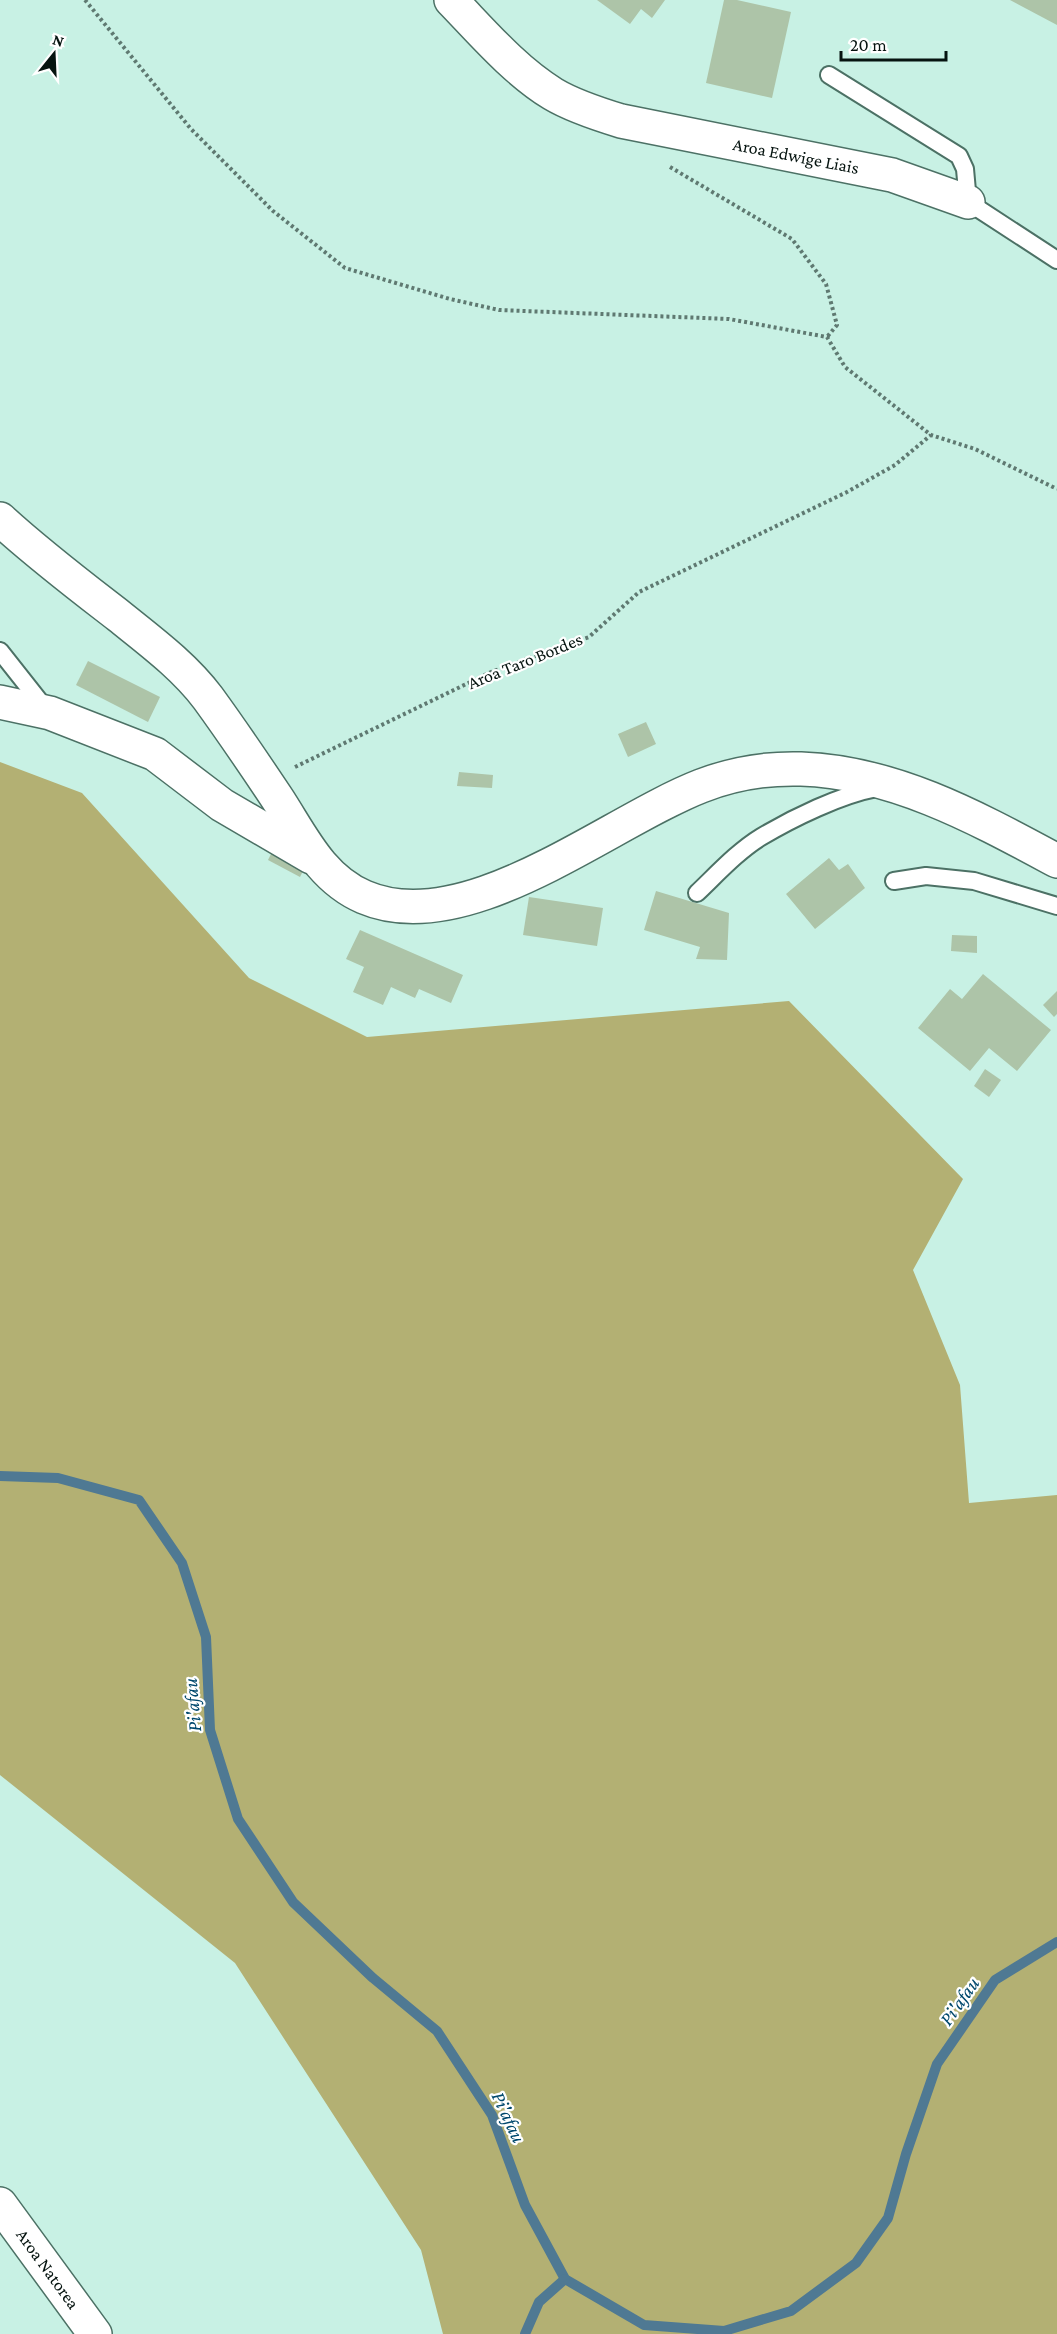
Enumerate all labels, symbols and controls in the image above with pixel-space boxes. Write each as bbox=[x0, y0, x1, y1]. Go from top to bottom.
north arrow bbox=[24, 24, 84, 84]
scale bar bbox=[841, 24, 946, 62]
text: N bbox=[51, 30, 66, 50]
text: 20 m bbox=[850, 35, 887, 55]
street label: Aroa Edwige Liais bbox=[731, 134, 861, 178]
street label: Aroa Taro Bordes bbox=[465, 629, 585, 693]
water label: Pi'afau bbox=[179, 1677, 206, 1733]
water label: Pi'afau bbox=[935, 1973, 984, 2030]
water label: Pi'afau bbox=[487, 2088, 530, 2146]
street label: Aroa Natorea bbox=[12, 2225, 84, 2313]

